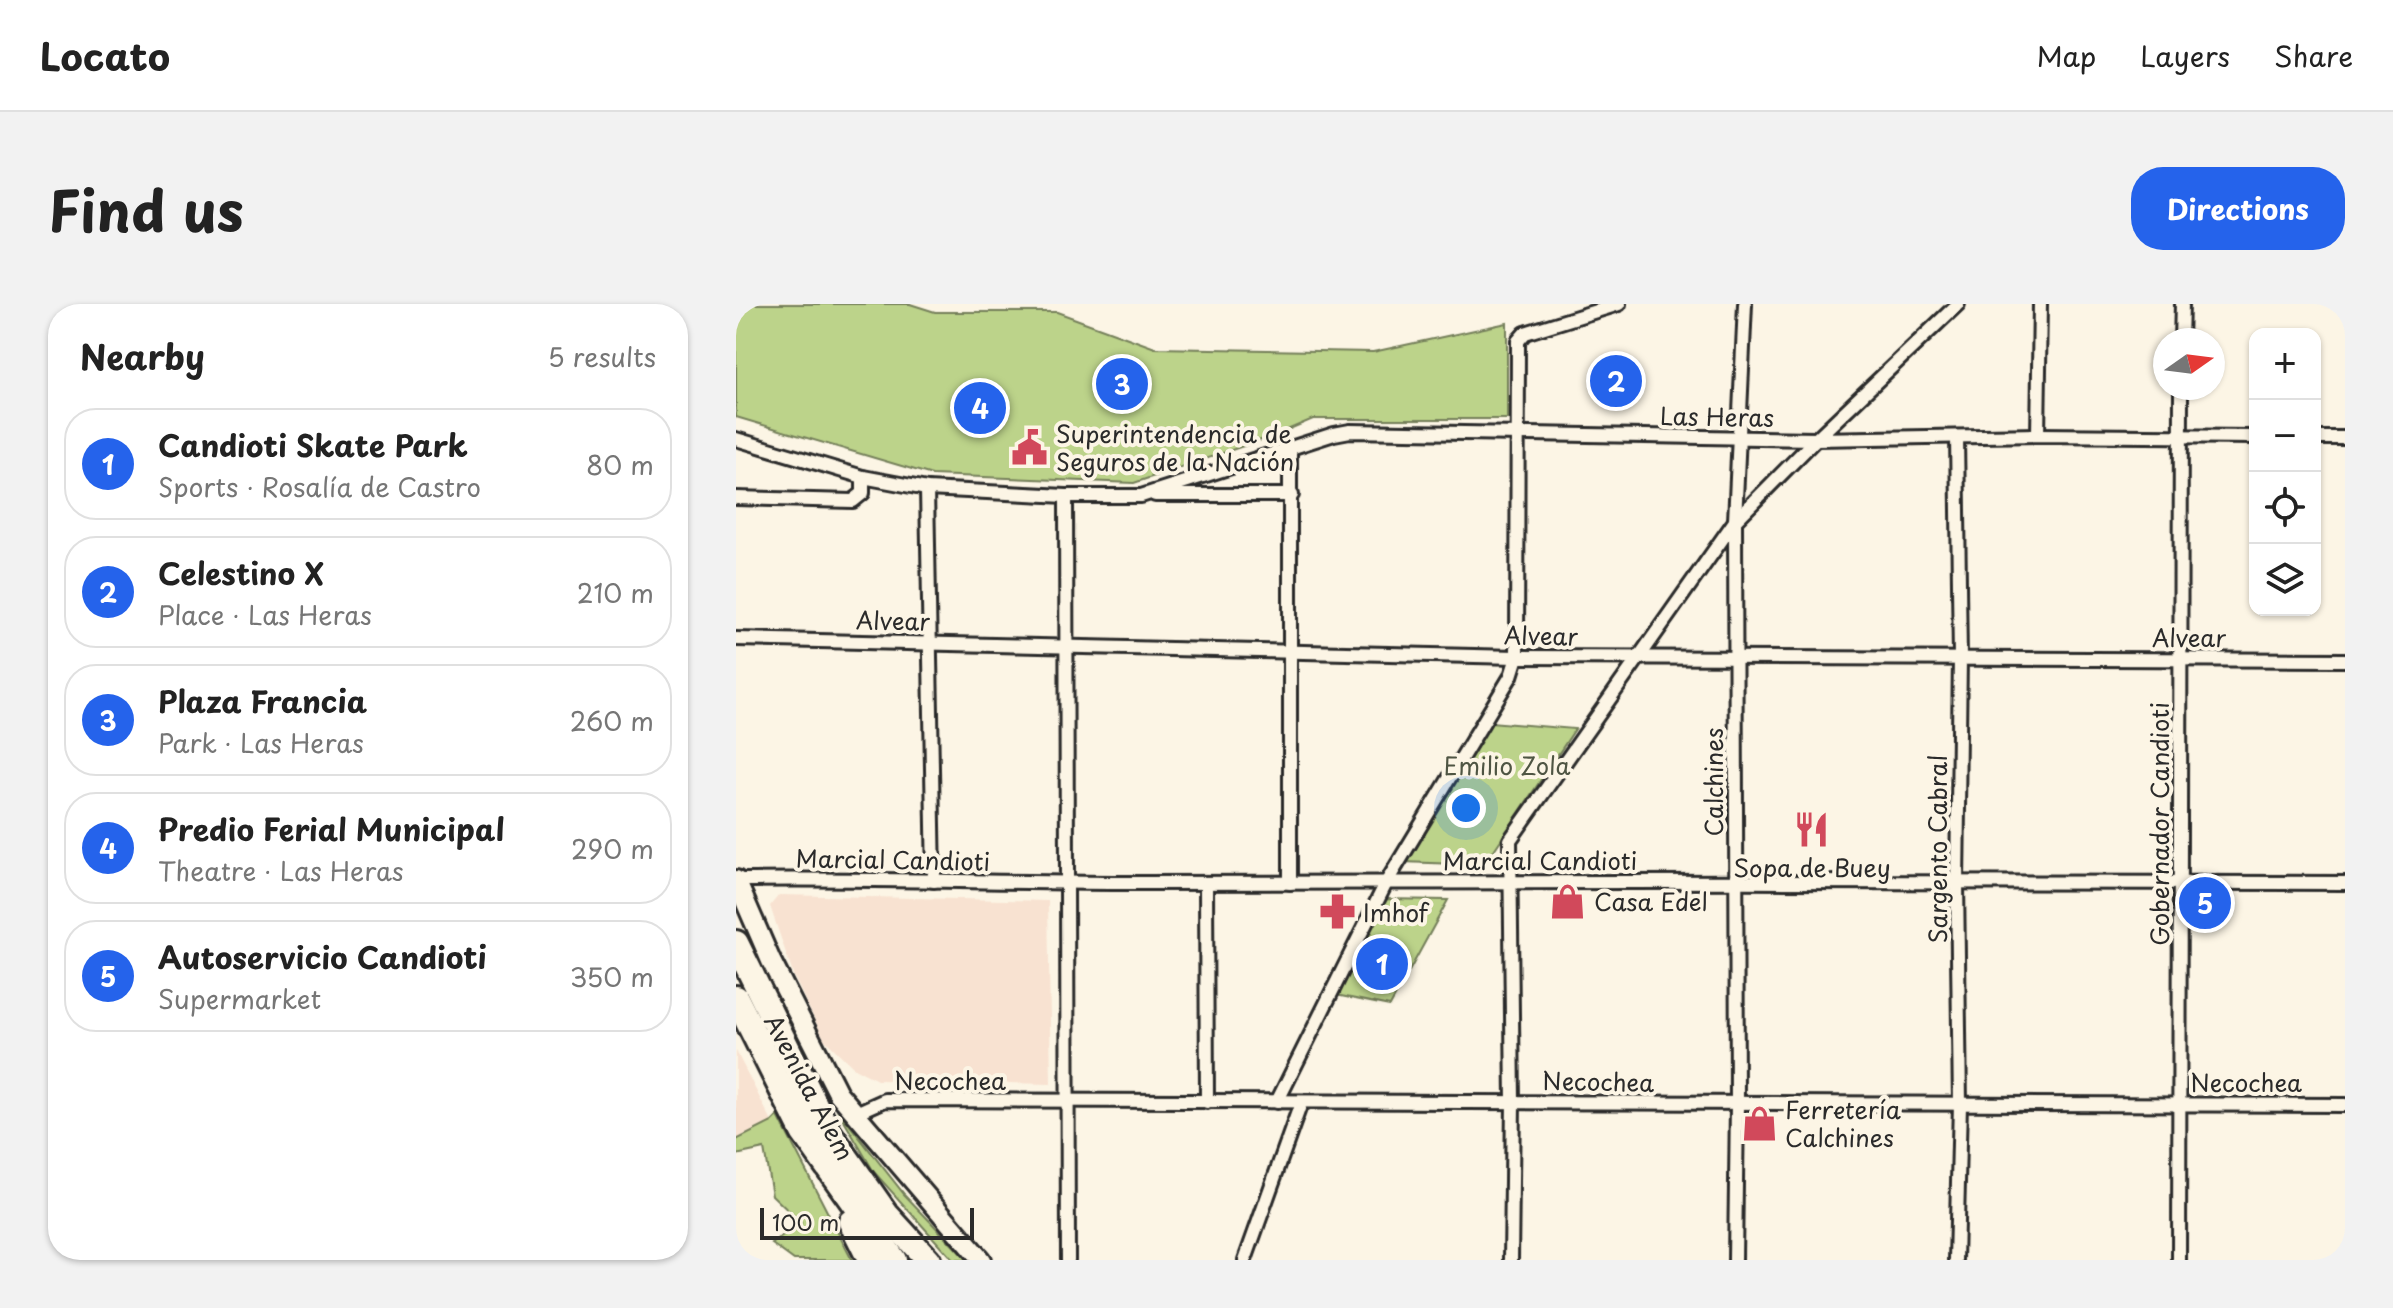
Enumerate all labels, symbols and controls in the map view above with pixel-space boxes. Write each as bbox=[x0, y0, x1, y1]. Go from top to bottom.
text: Locato bbox=[40, 27, 170, 84]
text: Map bbox=[2036, 34, 2096, 77]
text: Layers bbox=[2140, 34, 2230, 77]
text: Share bbox=[2274, 34, 2353, 77]
text: Find us bbox=[48, 166, 244, 251]
button: Directions bbox=[2131, 167, 2345, 250]
north arrow bbox=[2153, 328, 2225, 400]
map controls bbox=[2249, 328, 2321, 616]
button: + bbox=[2249, 328, 2321, 400]
text: Nearby bbox=[80, 330, 205, 382]
text: 5 results bbox=[548, 337, 656, 376]
pin: 2 bbox=[1590, 351, 1642, 411]
pin: 3 bbox=[1096, 354, 1148, 414]
pin: 4 bbox=[954, 378, 1006, 438]
street label: Las Heras bbox=[1660, 397, 1775, 435]
button: − bbox=[2249, 400, 2321, 472]
place label: Superintendencia de Seguros de la Nación bbox=[1056, 415, 1294, 479]
text: Candioti Skate Park bbox=[158, 422, 468, 467]
public building icon: Superintendencia de Seguros de la Nación bbox=[1011, 428, 1049, 466]
text: 1 bbox=[102, 445, 114, 484]
text: 80 m bbox=[586, 445, 654, 484]
text: Sports · Rosalía de Castro bbox=[158, 467, 481, 506]
button: locate bbox=[2249, 472, 2321, 544]
button: layers bbox=[2249, 544, 2321, 616]
text: Celestino X bbox=[158, 550, 323, 595]
text: 2 bbox=[99, 573, 117, 612]
text: 210 m bbox=[577, 573, 654, 612]
text: Place · Las Heras bbox=[158, 595, 372, 634]
street label: Alvear bbox=[856, 601, 931, 639]
street label: Alvear bbox=[1504, 616, 1579, 654]
street label: Alvear bbox=[2152, 619, 2226, 655]
text: Plaza Francia bbox=[158, 678, 367, 723]
text: 3 bbox=[99, 701, 117, 740]
text: 260 m bbox=[570, 701, 654, 740]
street label: Gobernador Candioti bbox=[2141, 702, 2177, 946]
text: Park · Las Heras bbox=[158, 723, 364, 762]
street label: Calchines bbox=[1695, 727, 1731, 836]
park label: Emilio Zola bbox=[1443, 747, 1571, 783]
street label: Sargento Cabral bbox=[1919, 755, 1955, 943]
your location bbox=[1446, 788, 1486, 828]
text: Predio Ferial Municipal bbox=[158, 806, 505, 851]
restaurant icon: Sopa de Buey bbox=[1793, 811, 1831, 849]
text: 4 bbox=[99, 829, 117, 868]
text: 290 m bbox=[571, 829, 654, 868]
street label: Marcial Candioti bbox=[795, 839, 991, 879]
street label: Marcial Candioti bbox=[1443, 842, 1637, 878]
place label: Sopa de Buey bbox=[1733, 849, 1891, 885]
text: Theatre · Las Heras bbox=[158, 851, 404, 890]
pin: 5 bbox=[2179, 873, 2231, 933]
shop icon: Casa Edel bbox=[1549, 882, 1587, 920]
place label: Casa Edel bbox=[1594, 883, 1708, 919]
pharmacy icon: Imhof bbox=[1318, 893, 1356, 931]
place label: Imhof bbox=[1363, 894, 1430, 930]
text: Autoservicio Candioti bbox=[158, 934, 487, 979]
pin: 1 bbox=[1356, 934, 1408, 994]
text: 5 bbox=[100, 957, 116, 996]
text: 350 m bbox=[570, 957, 654, 996]
text: Supermarket bbox=[158, 979, 321, 1018]
street label: Avenida Alem bbox=[756, 1007, 864, 1167]
street label: Necochea bbox=[894, 1062, 1006, 1098]
street label: Necochea bbox=[1542, 1062, 1654, 1100]
street label: Necochea bbox=[2190, 1064, 2302, 1100]
place label: Ferretería Calchines bbox=[1785, 1091, 1901, 1155]
shop icon: Ferretería Calchines bbox=[1740, 1104, 1778, 1142]
scale bar bbox=[760, 1204, 974, 1240]
text: 100 m bbox=[772, 1205, 839, 1238]

